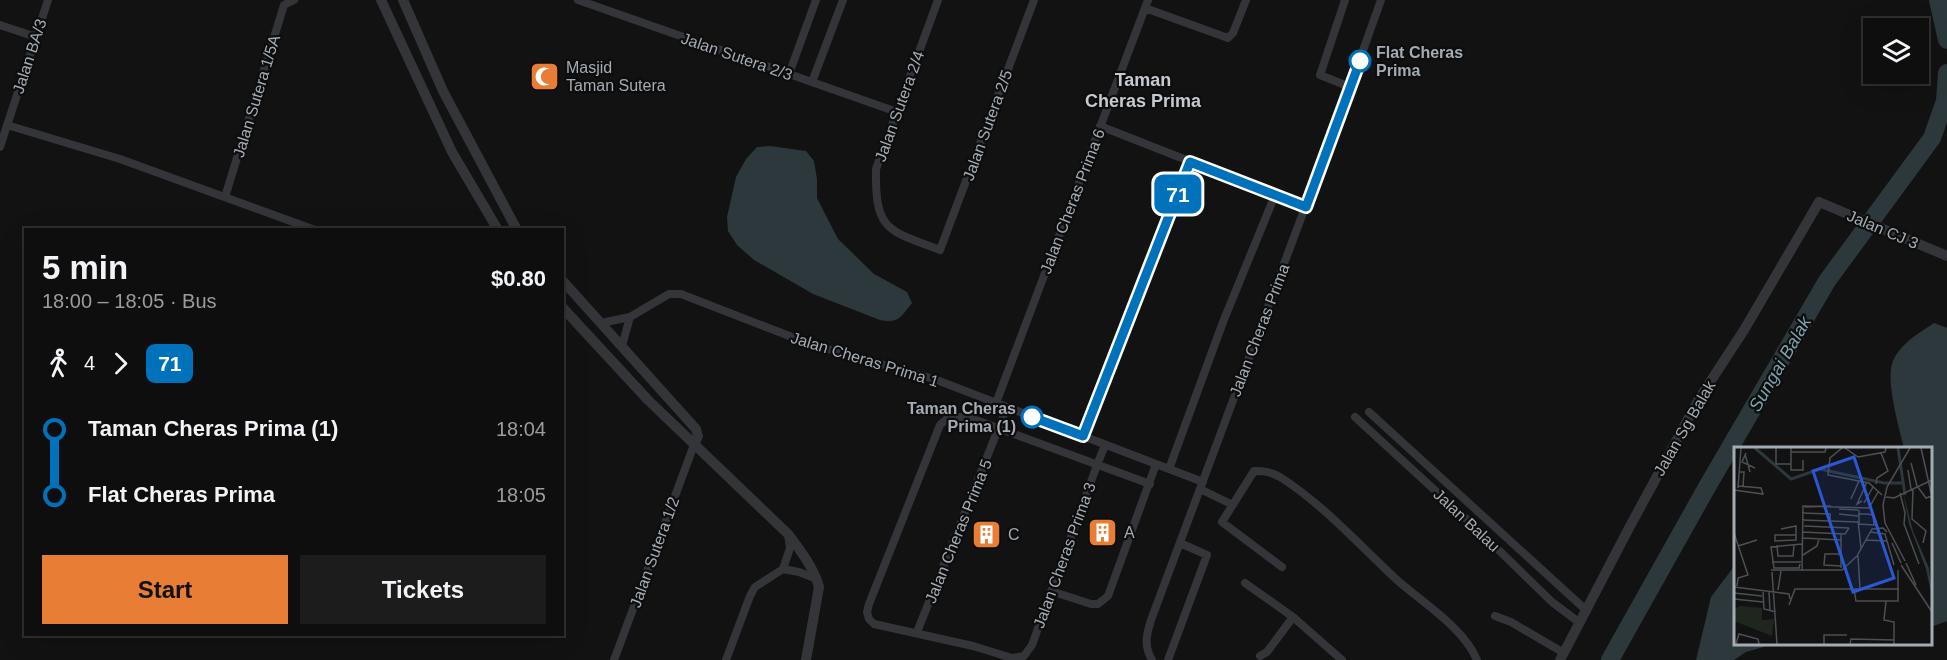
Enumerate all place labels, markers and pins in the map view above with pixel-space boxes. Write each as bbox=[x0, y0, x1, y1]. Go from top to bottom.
place label: Flat Cheras Prima bbox=[1376, 44, 1463, 79]
marker: Flat Cheras Prima bbox=[1349, 50, 1371, 72]
place label: Masjid Taman Sutera bbox=[566, 59, 666, 94]
mosque icon: Masjid Taman Sutera bbox=[529, 60, 561, 92]
place label: Taman Cheras Prima (1) bbox=[907, 400, 1016, 435]
marker: Taman Cheras Prima (1) bbox=[1021, 406, 1043, 428]
building icon: A bbox=[1087, 516, 1119, 548]
building icon: C bbox=[971, 518, 1003, 550]
place label: A bbox=[1124, 524, 1135, 541]
place label: C bbox=[1008, 526, 1020, 543]

